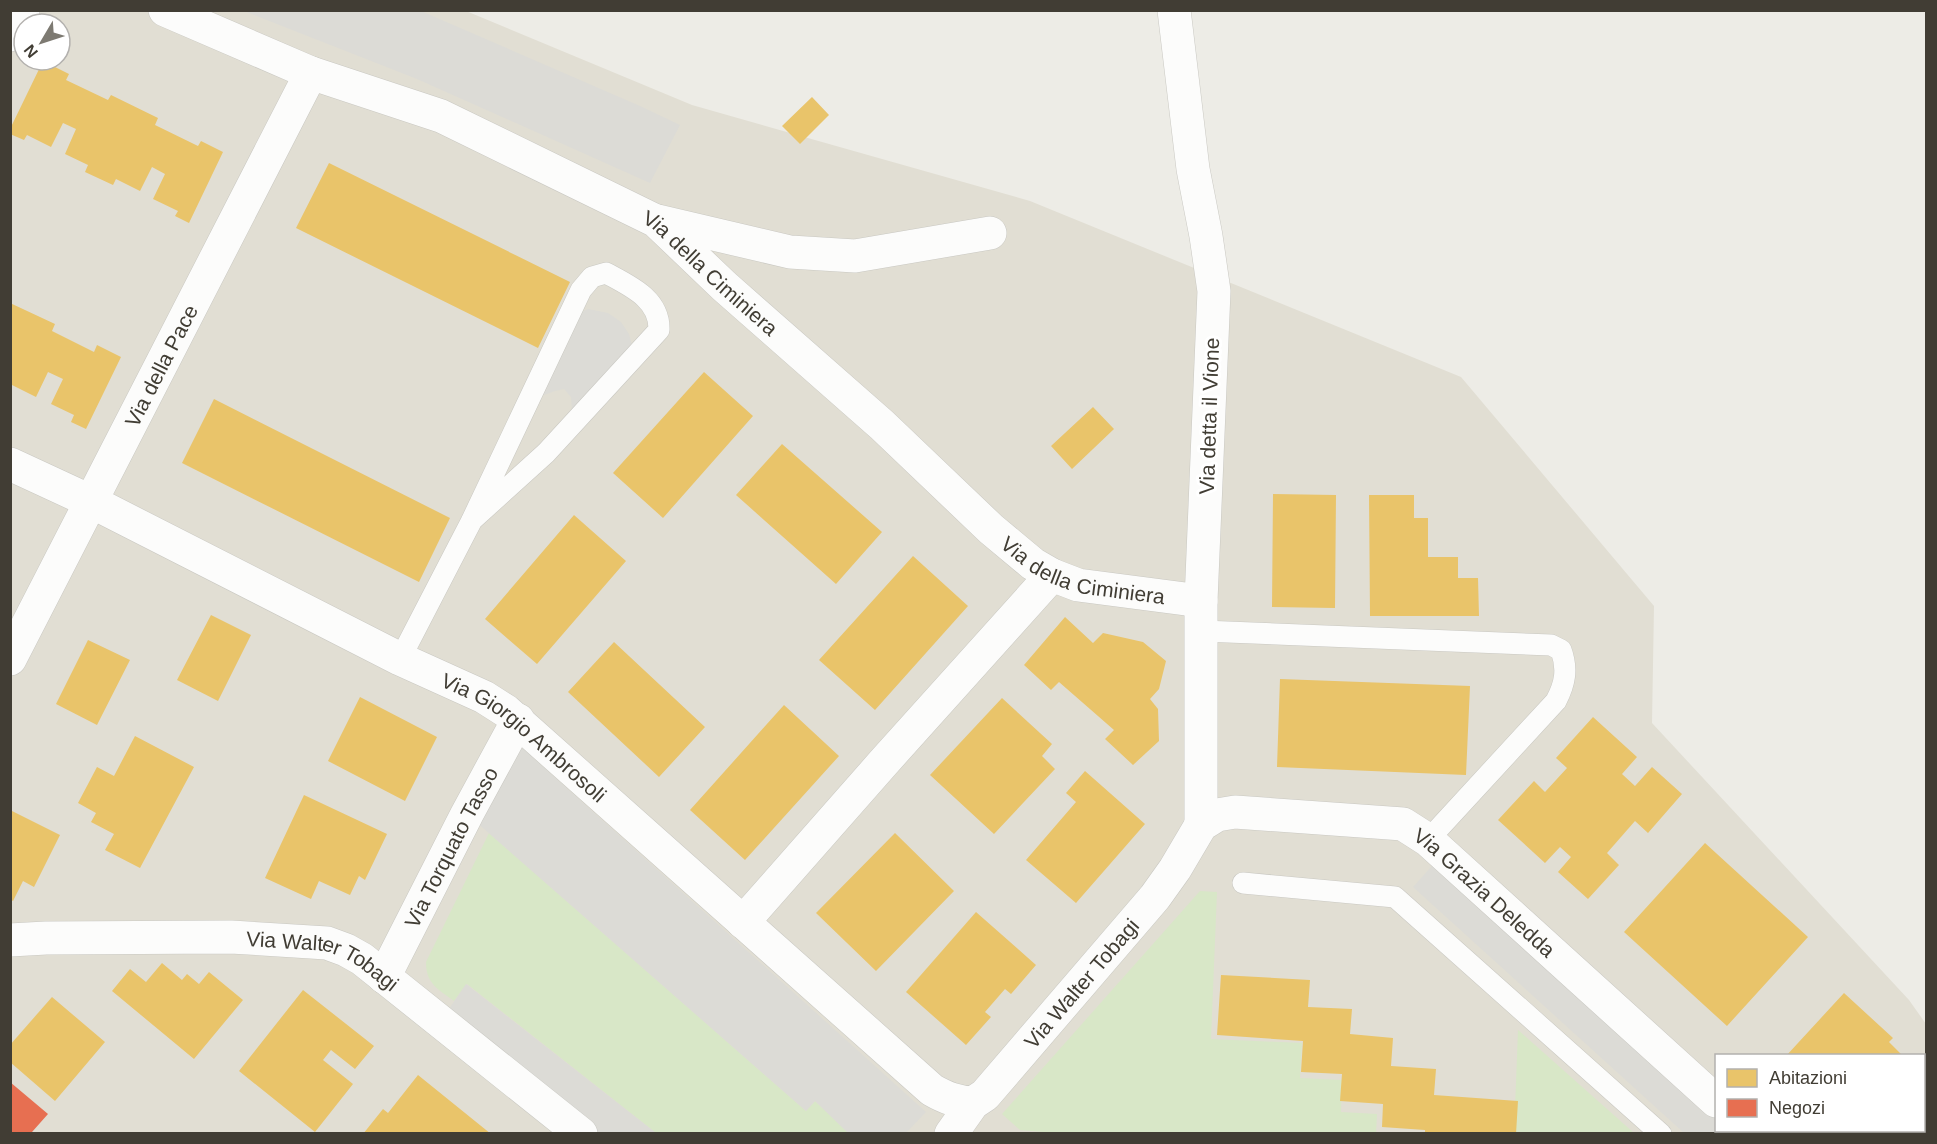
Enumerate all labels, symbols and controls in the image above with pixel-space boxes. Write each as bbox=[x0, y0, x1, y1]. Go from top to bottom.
north arrow bbox=[12, 12, 72, 72]
text: N bbox=[20, 41, 41, 61]
street label: Via della Ciminiera bbox=[640, 205, 783, 340]
street label: Via della Pace bbox=[120, 301, 202, 430]
street label: Via detta il Vione bbox=[1195, 337, 1223, 495]
street label: Via della Ciminiera bbox=[997, 531, 1167, 608]
street label: Via Giorgio Ambrosoli bbox=[438, 668, 611, 806]
street label: Via Torquato Tasso bbox=[400, 763, 502, 931]
street label: Via Grazia Deledda bbox=[1410, 823, 1560, 961]
street label: Via Walter Tobagi bbox=[1019, 914, 1143, 1052]
street label: Via Walter Tobagi bbox=[246, 926, 403, 995]
legend bbox=[1715, 1054, 1925, 1132]
text: Abitazioni bbox=[1769, 1068, 1847, 1088]
text: Negozi bbox=[1769, 1098, 1825, 1118]

